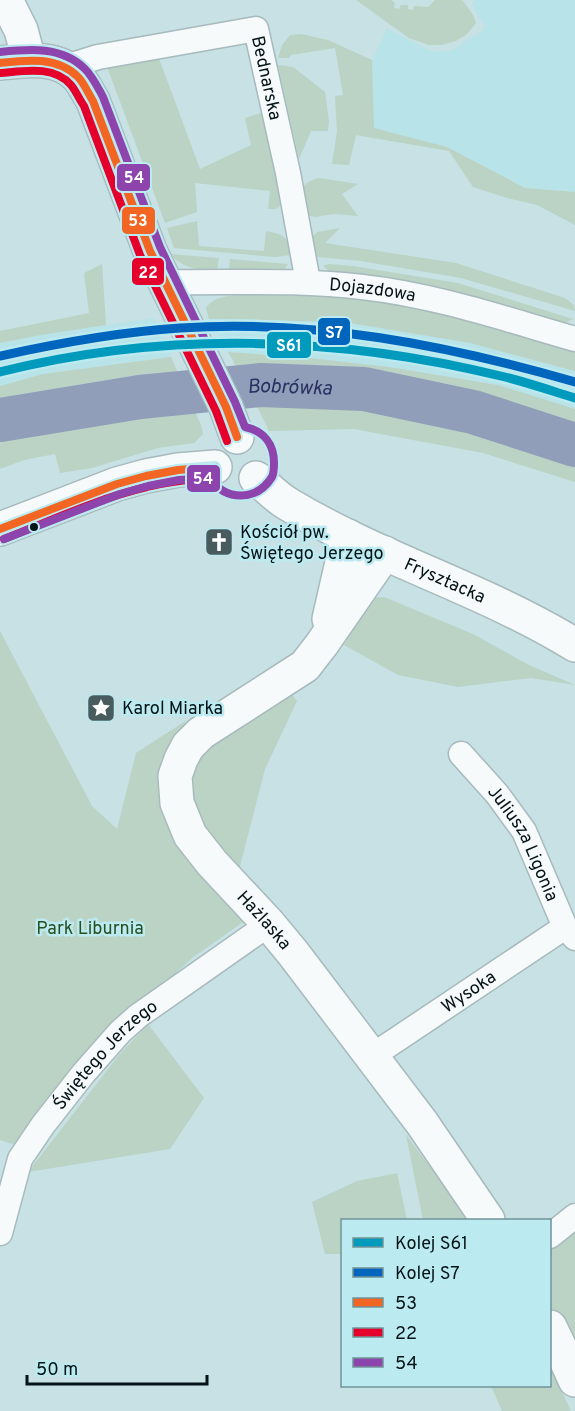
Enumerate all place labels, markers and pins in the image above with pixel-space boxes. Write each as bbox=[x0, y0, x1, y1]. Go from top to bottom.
unlabelled marker bbox=[28, 521, 40, 533]
place label: Kościół pw. Świętego Jerzego bbox=[240, 522, 384, 566]
church icon: Kościół pw. Świętego Jerzego bbox=[203, 526, 235, 558]
place icon: Karol Miarka bbox=[85, 692, 117, 724]
place label: Karol Miarka bbox=[122, 698, 223, 721]

